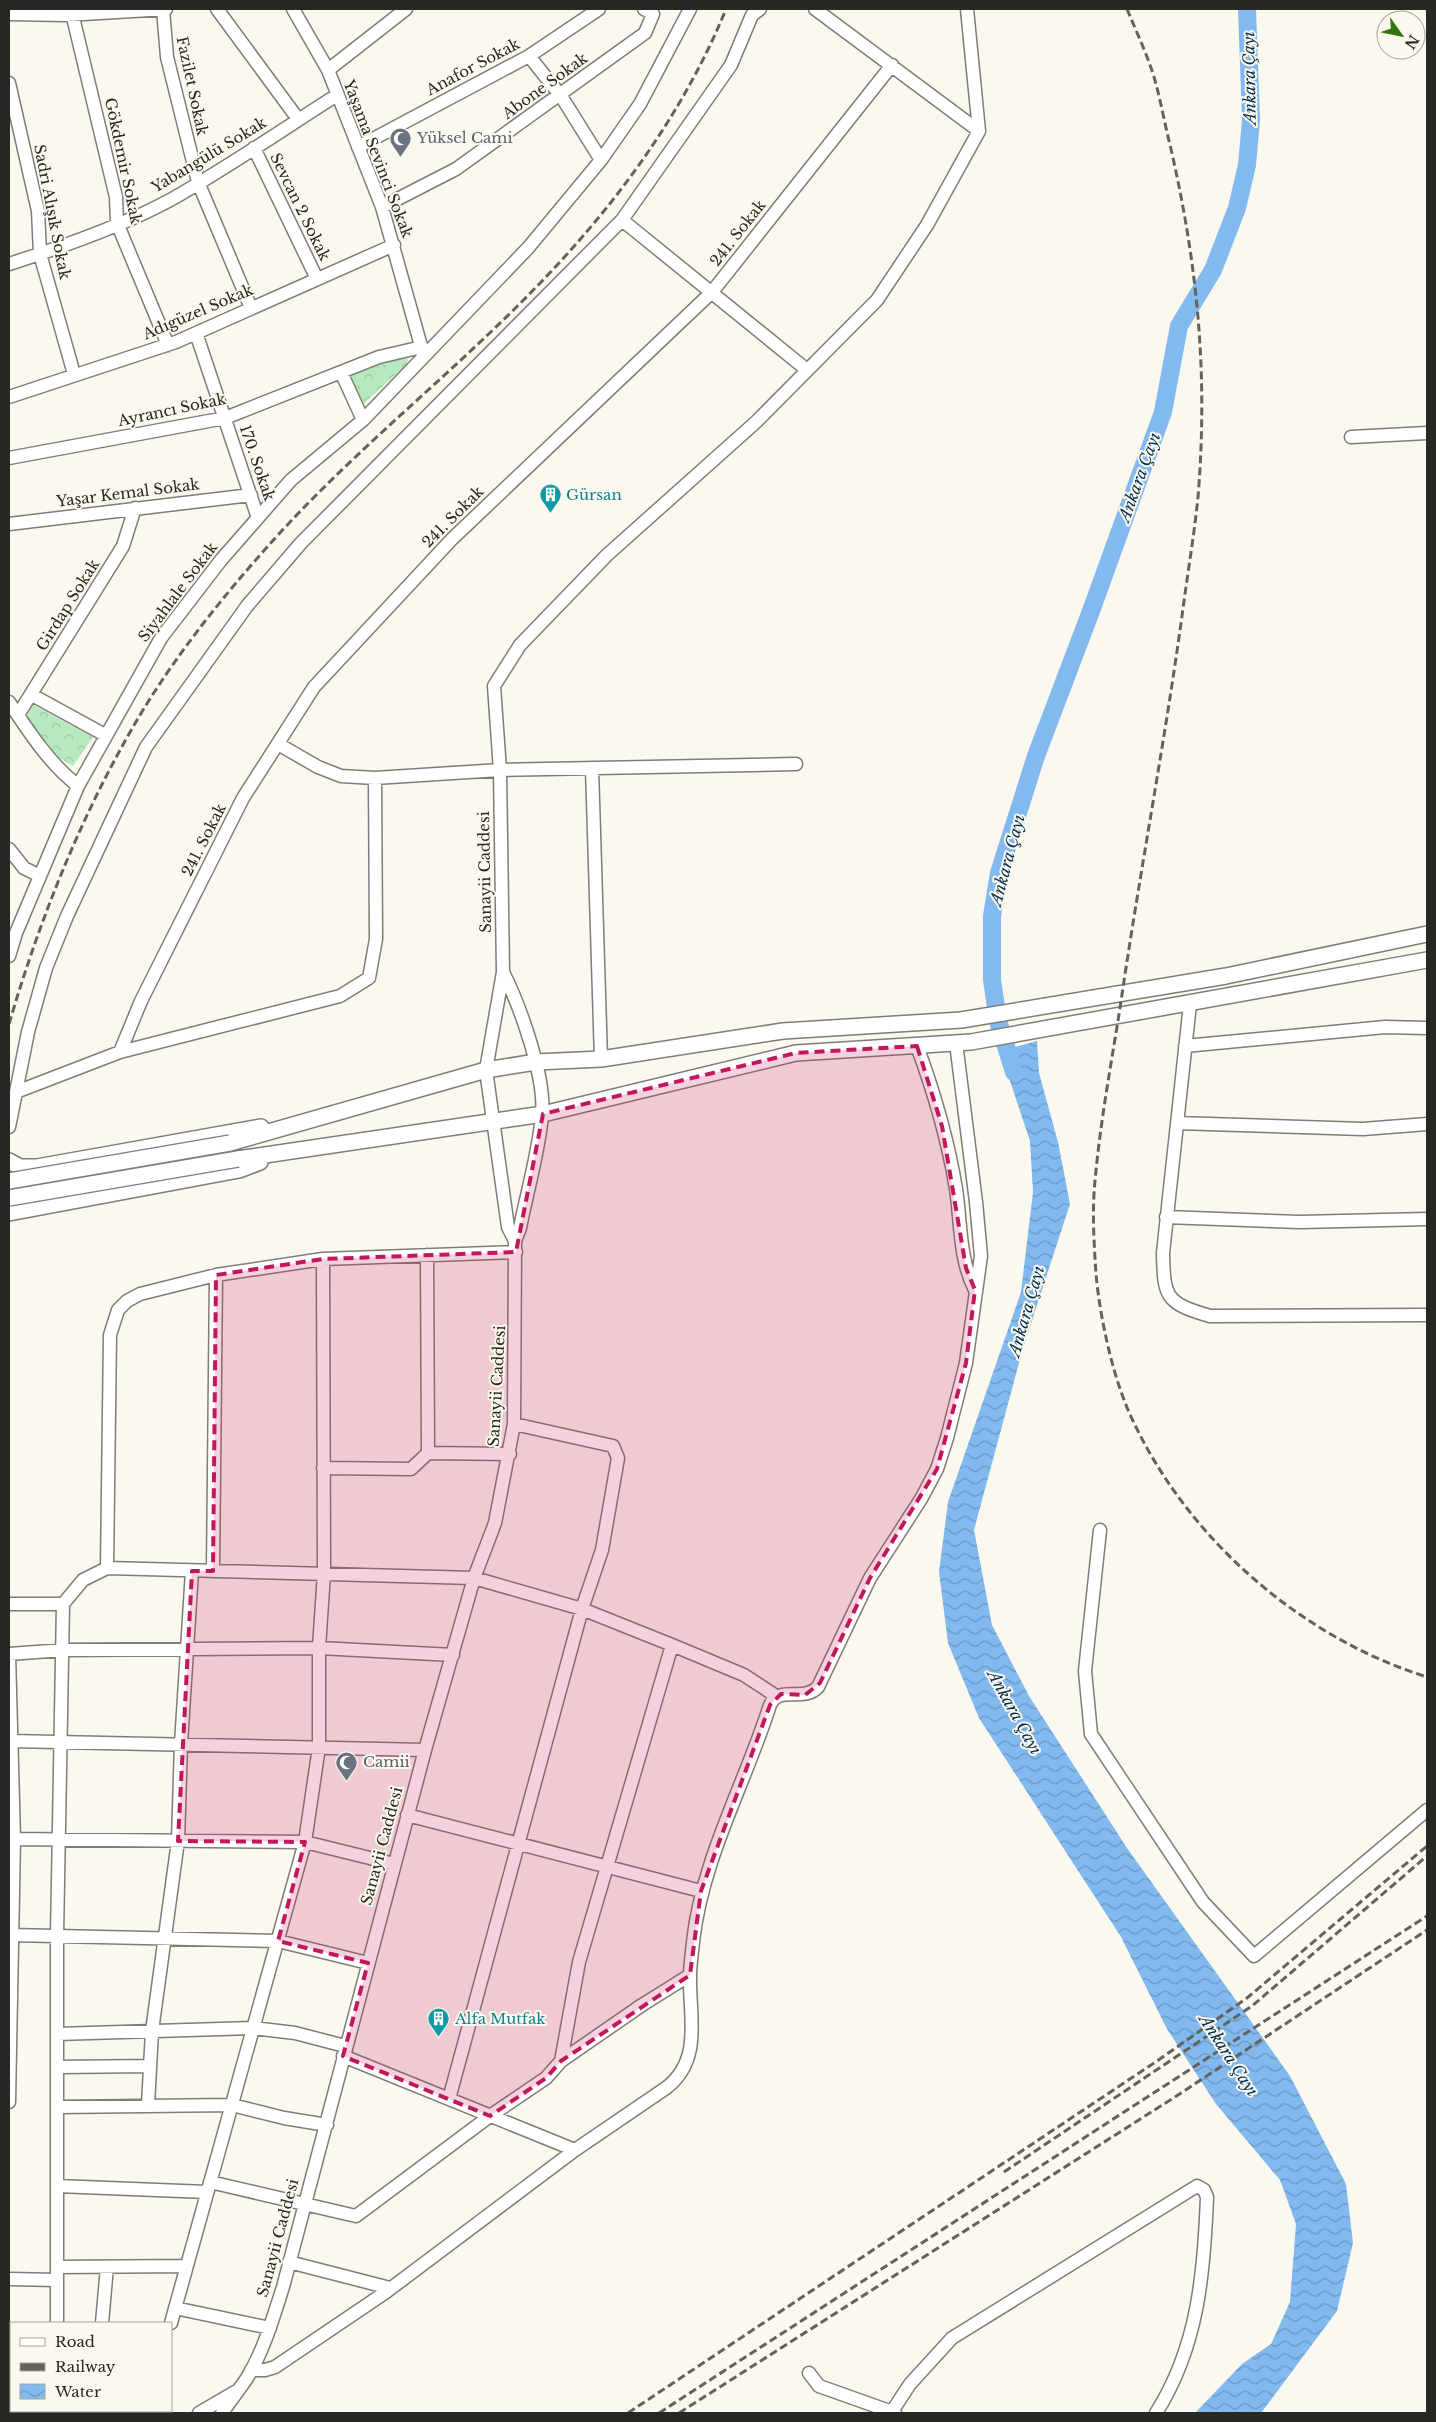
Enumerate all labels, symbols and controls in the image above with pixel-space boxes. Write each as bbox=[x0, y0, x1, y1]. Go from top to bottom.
north arrow bbox=[1376, 10, 1426, 60]
water label: Ankara Çayı bbox=[1238, 31, 1260, 127]
text: N bbox=[1401, 32, 1423, 53]
street label: Anafor Sokak bbox=[422, 34, 524, 100]
street label: Fazilet Sokak bbox=[173, 35, 212, 138]
street label: Abone Sokak bbox=[498, 48, 592, 123]
street label: Yaşama Sevinci Sokak bbox=[339, 76, 418, 241]
street label: Gökdemir Sokak bbox=[101, 96, 146, 227]
street label: Yabangülü Sokak bbox=[147, 112, 270, 197]
mosque icon: Yüksel Cami bbox=[389, 126, 413, 157]
place label: Yüksel Cami bbox=[416, 128, 513, 147]
street label: Sadri Alışık Sokak bbox=[30, 143, 75, 282]
street label: Sevcan 2 Sokak bbox=[266, 150, 335, 265]
street label: 241. Sokak bbox=[706, 195, 770, 270]
street label: Adıgüzel Sokak bbox=[139, 279, 257, 344]
street label: Ayrancı Sokak bbox=[115, 389, 228, 430]
street label: 170. Sokak bbox=[236, 422, 280, 504]
water label: Ankara Çayı bbox=[1113, 430, 1164, 526]
street label: Yaşar Kemal Sokak bbox=[54, 474, 201, 511]
street label: 241. Sokak bbox=[418, 481, 488, 551]
building icon: Gürsan bbox=[538, 483, 562, 514]
place label: Gürsan bbox=[566, 485, 622, 504]
street label: Siyahlale Sokak bbox=[134, 537, 222, 645]
street label: Girdap Sokak bbox=[32, 555, 104, 654]
street label: 241. Sokak bbox=[177, 799, 230, 879]
street label: Sanayii Caddesi bbox=[474, 811, 495, 933]
water label: Ankara Çayı bbox=[985, 812, 1029, 910]
water label: Ankara Çayı bbox=[1003, 1263, 1048, 1361]
street label: Sanayii Caddesi bbox=[484, 1325, 509, 1447]
water label: Ankara Çayı bbox=[983, 1665, 1046, 1758]
mosque icon: Camii bbox=[335, 1750, 359, 1781]
place label: Camii bbox=[363, 1752, 410, 1771]
street label: Sanayii Caddesi bbox=[357, 1785, 406, 1907]
building icon: Alfa Mutfak bbox=[427, 2007, 451, 2038]
place label: Alfa Mutfak bbox=[454, 2009, 546, 2028]
water label: Ankara Çayı bbox=[1194, 2009, 1263, 2100]
street label: Sanayii Caddesi bbox=[253, 2177, 302, 2299]
legend bbox=[10, 2322, 172, 2412]
text: Road bbox=[55, 2332, 95, 2351]
text: Railway bbox=[55, 2357, 116, 2376]
text: Water bbox=[54, 2382, 102, 2401]

